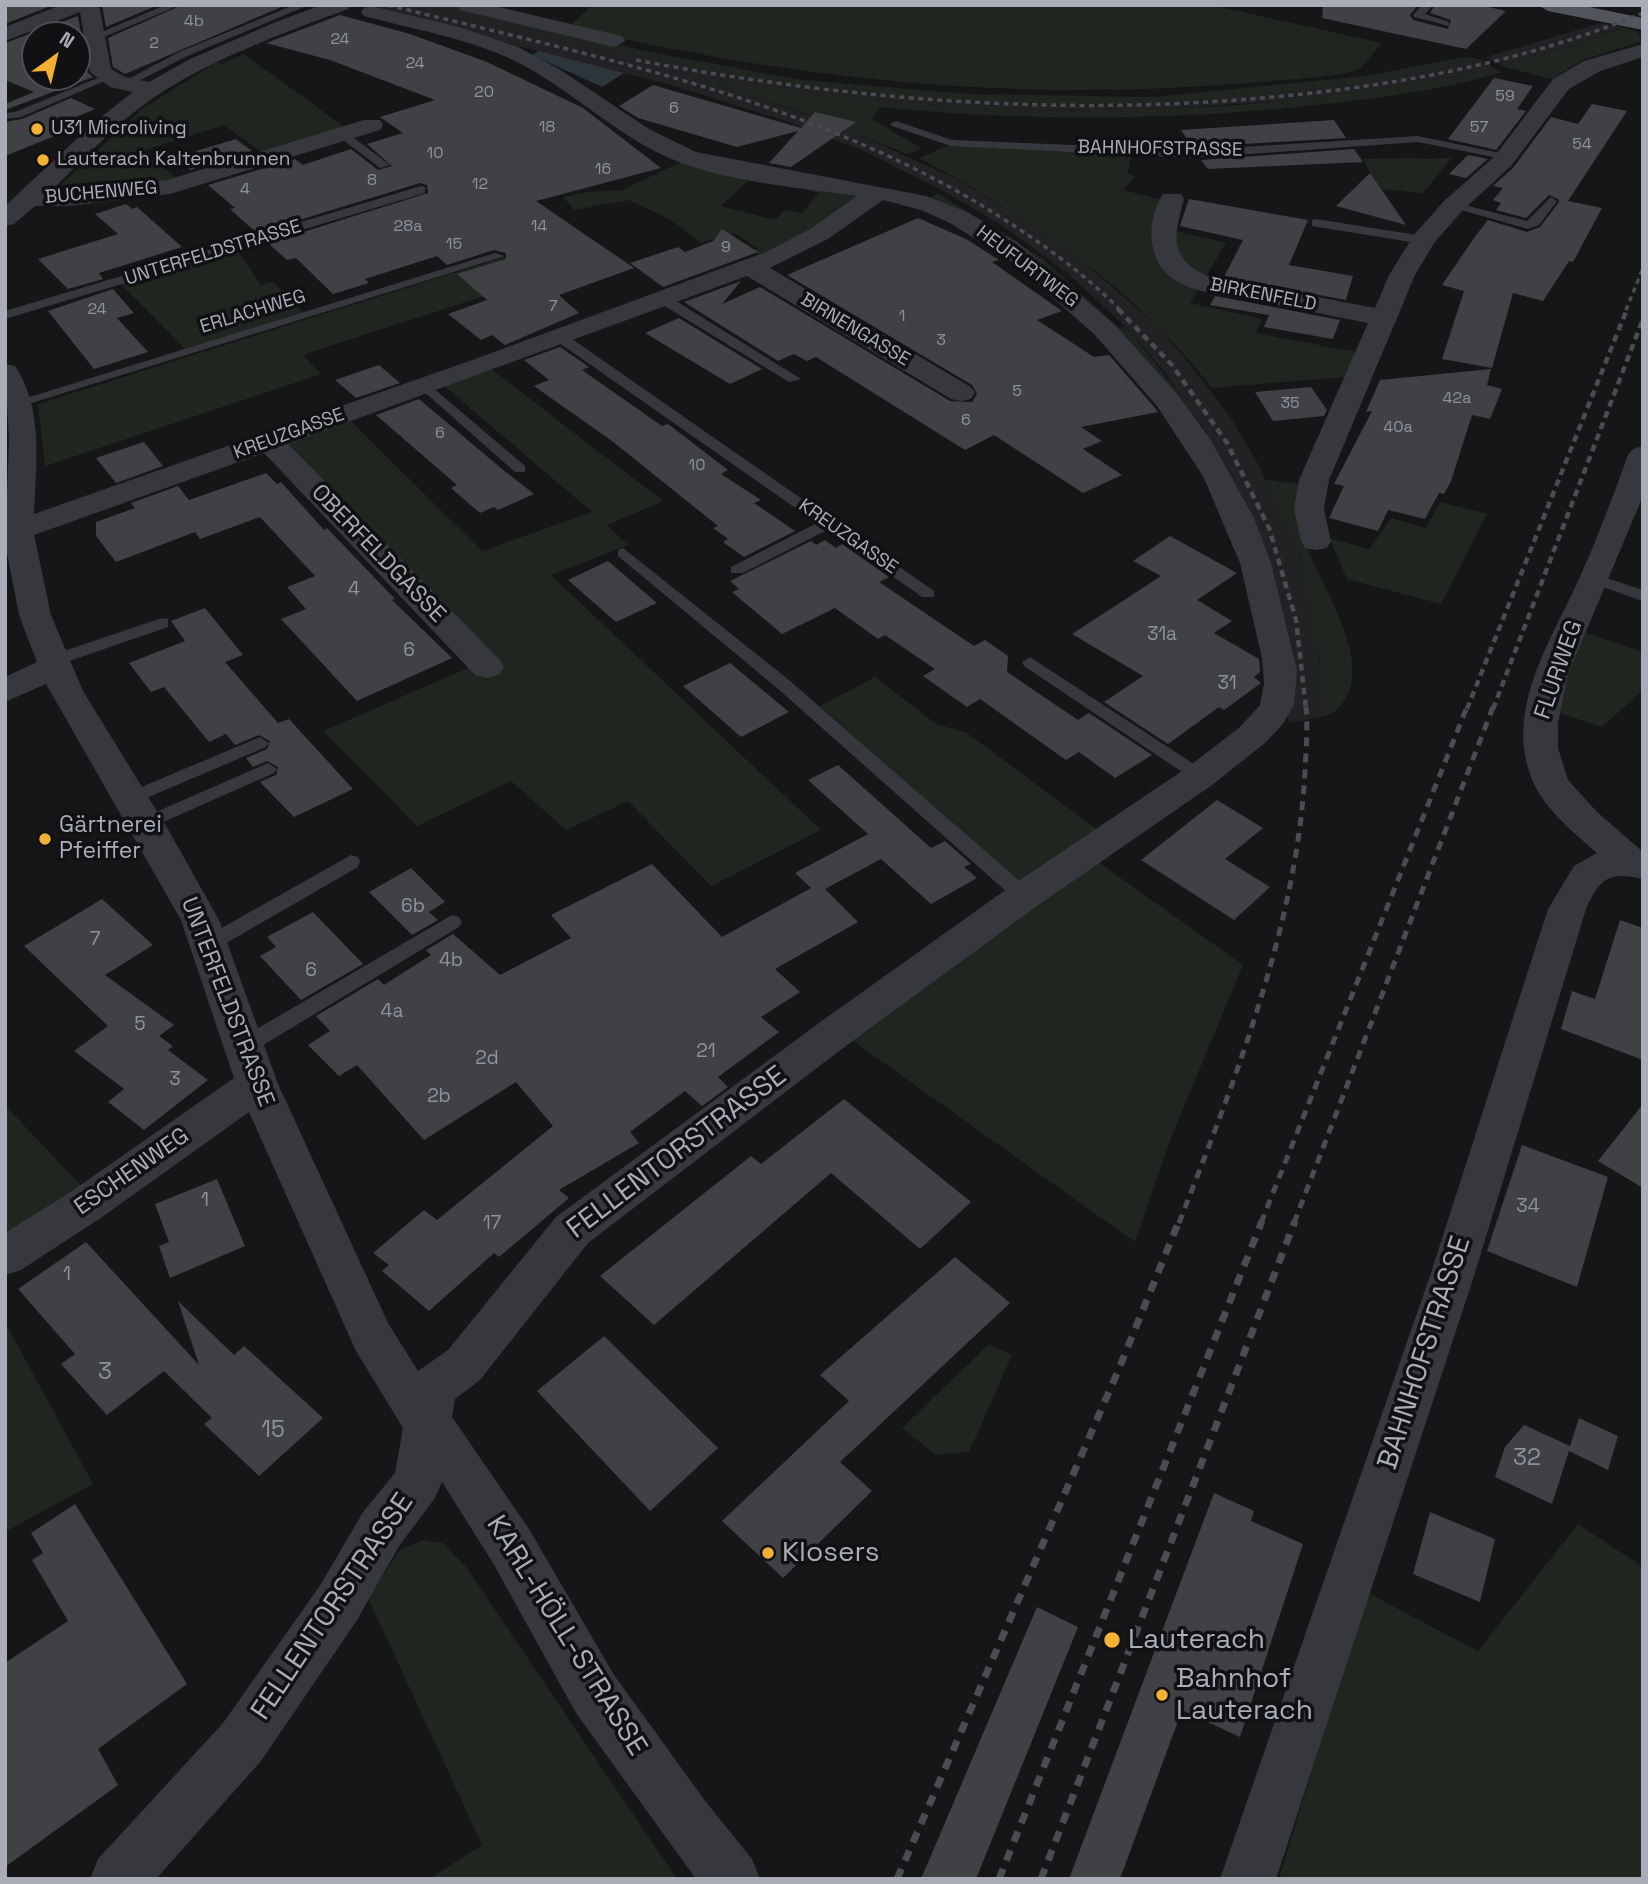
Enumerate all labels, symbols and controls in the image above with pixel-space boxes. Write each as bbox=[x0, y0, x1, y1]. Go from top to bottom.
house number: 4b bbox=[184, 12, 204, 32]
north arrow bbox=[21, 21, 91, 91]
text: N bbox=[55, 26, 79, 54]
house number: 24 bbox=[330, 30, 350, 50]
house number: 2 bbox=[149, 34, 159, 54]
house number: 24 bbox=[405, 54, 425, 74]
house number: 20 bbox=[474, 83, 494, 103]
house number: 59 bbox=[1495, 87, 1515, 107]
house number: 6 bbox=[669, 99, 679, 119]
place label: U31 Microliving bbox=[51, 118, 187, 140]
house number: 18 bbox=[539, 118, 555, 138]
house number: 57 bbox=[1470, 118, 1488, 138]
marker: U31 Microliving bbox=[29, 121, 45, 137]
house number: 54 bbox=[1572, 135, 1592, 155]
street label: BAHNHOFSTRASSE bbox=[1077, 136, 1243, 162]
house number: 10 bbox=[427, 144, 443, 164]
place label: Lauterach Kaltenbrunnen bbox=[57, 149, 290, 171]
marker: Lauterach Kaltenbrunnen bbox=[35, 152, 51, 168]
house number: 16 bbox=[595, 160, 611, 180]
house number: 8 bbox=[367, 171, 377, 191]
house number: 12 bbox=[472, 175, 488, 195]
street label: BUCHENWEG bbox=[44, 177, 158, 209]
house number: 4 bbox=[240, 180, 250, 200]
street label: UNTERFELDSTRASSE bbox=[122, 215, 304, 291]
house number: 28a bbox=[394, 217, 422, 237]
house number: 14 bbox=[531, 217, 547, 237]
street label: HEUFURTWEG bbox=[972, 221, 1082, 313]
house number: 15 bbox=[446, 235, 462, 255]
house number: 9 bbox=[721, 238, 731, 258]
street label: BIRKENFELD bbox=[1208, 274, 1318, 316]
street label: ERLACHWEG bbox=[197, 285, 309, 339]
street label: BIRNENGASSE bbox=[796, 288, 914, 372]
house number: 7 bbox=[548, 297, 558, 317]
house number: 24 bbox=[87, 300, 107, 320]
house number: 1 bbox=[899, 307, 905, 327]
house number: 3 bbox=[936, 331, 946, 351]
house number: 5 bbox=[1012, 382, 1022, 402]
house number: 42a bbox=[1443, 389, 1471, 409]
house number: 35 bbox=[1280, 394, 1300, 414]
street label: KREUZGASSE bbox=[231, 403, 347, 465]
house number: 6 bbox=[961, 411, 971, 431]
house number: 40a bbox=[1383, 418, 1413, 438]
house number: 6 bbox=[435, 424, 445, 444]
house number: 10 bbox=[689, 456, 705, 476]
street label: OBERFELDGASSE bbox=[305, 479, 451, 629]
street label: KREUZGASSE bbox=[794, 494, 902, 580]
house number: 4 bbox=[348, 579, 360, 601]
street label: FLURWEG bbox=[1529, 617, 1589, 723]
house number: 31a bbox=[1147, 624, 1177, 646]
house number: 6 bbox=[403, 640, 415, 662]
house number: 31 bbox=[1217, 673, 1237, 695]
place label: Gärtnerei Pfeiffer bbox=[59, 812, 162, 866]
marker: Gärtnerei Pfeiffer bbox=[37, 831, 53, 847]
street label: UNTERFELDSTRASSE bbox=[174, 894, 280, 1110]
house number: 6b bbox=[401, 896, 425, 918]
house number: 7 bbox=[90, 929, 100, 951]
house number: 4b bbox=[439, 950, 463, 972]
house number: 6 bbox=[305, 960, 317, 982]
house number: 4a bbox=[381, 1001, 403, 1023]
house number: 5 bbox=[134, 1014, 146, 1036]
house number: 21 bbox=[696, 1041, 716, 1063]
house number: 2d bbox=[475, 1048, 499, 1070]
street label: FELLENTORSTRASSE bbox=[561, 1060, 793, 1246]
house number: 3 bbox=[169, 1069, 181, 1091]
house number: 2b bbox=[427, 1086, 451, 1108]
street label: ESCHENWEG bbox=[69, 1122, 195, 1222]
house number: 1 bbox=[201, 1190, 209, 1212]
house number: 34 bbox=[1516, 1196, 1540, 1218]
house number: 17 bbox=[483, 1213, 501, 1235]
street label: BAHNHOFSTRASSE bbox=[1371, 1232, 1479, 1474]
house number: 1 bbox=[63, 1264, 71, 1286]
house number: 3 bbox=[98, 1359, 112, 1387]
house number: 15 bbox=[261, 1417, 285, 1445]
house number: 32 bbox=[1513, 1445, 1541, 1473]
street label: FELLENTORSTRASSE bbox=[245, 1487, 421, 1727]
street label: KARL-HÖLL-STRASSE bbox=[479, 1510, 653, 1762]
place label: Klosers bbox=[782, 1536, 880, 1570]
marker: Klosers bbox=[760, 1545, 776, 1561]
place label: Lauterach bbox=[1128, 1623, 1265, 1657]
marker: Lauterach bbox=[1102, 1630, 1122, 1650]
place label: Bahnhof Lauterach bbox=[1176, 1662, 1313, 1728]
marker: Bahnhof Lauterach bbox=[1154, 1687, 1170, 1703]

